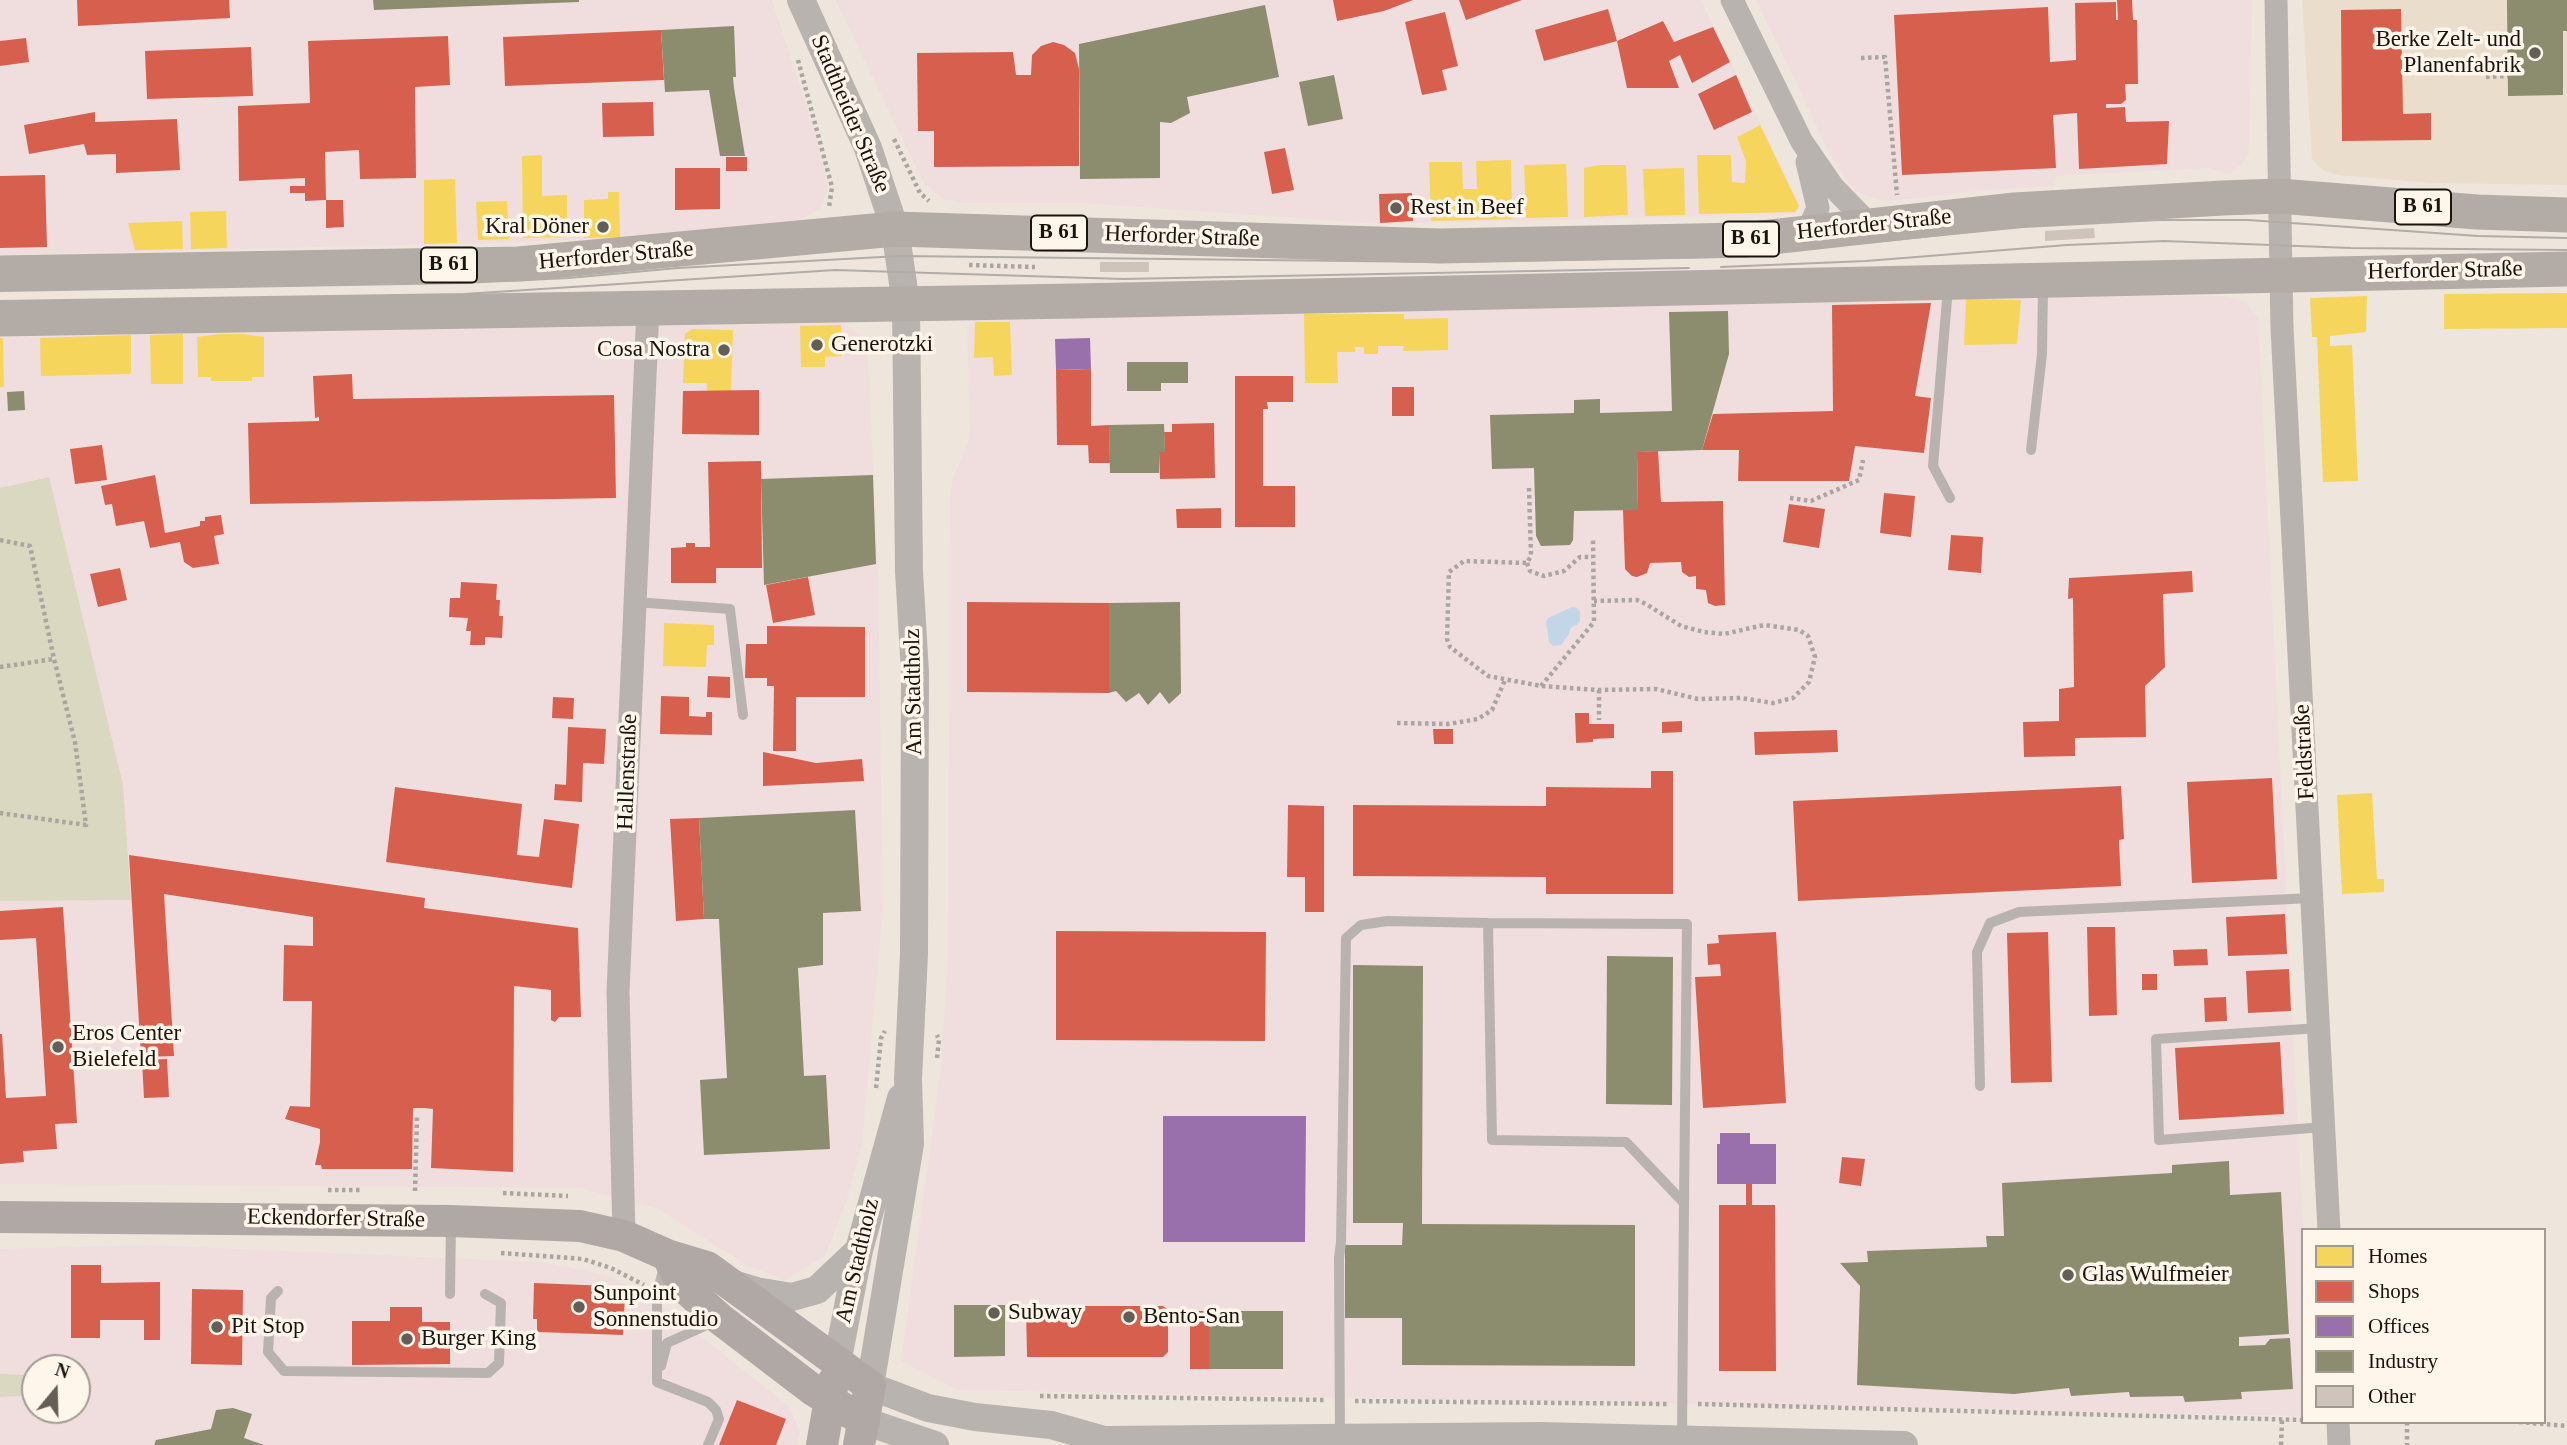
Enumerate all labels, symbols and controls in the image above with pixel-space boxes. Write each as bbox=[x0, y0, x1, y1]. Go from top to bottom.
place label: Berke Zelt- und Planenfabrik bbox=[2375, 26, 2521, 80]
street label: Stadtheider Straße bbox=[804, 31, 896, 197]
marker: Berke Zelt- und Planenfabrik bbox=[2527, 45, 2543, 61]
road number: B 61 bbox=[2395, 190, 2451, 224]
place label: Rest in Beef bbox=[1410, 194, 1524, 222]
marker: Rest in Beef bbox=[1388, 200, 1404, 216]
street label: Herforder Straße bbox=[1795, 203, 1953, 247]
place label: Kral Döner bbox=[485, 213, 589, 241]
road number: B 61 bbox=[1031, 216, 1087, 250]
marker: Kral Döner bbox=[595, 219, 611, 235]
street label: Herforder Straße bbox=[1104, 221, 1260, 253]
road number: B 61 bbox=[1723, 222, 1779, 256]
street label: Herforder Straße bbox=[538, 235, 694, 277]
road number: B 61 bbox=[421, 247, 477, 282]
street label: Herforder Straße bbox=[2367, 256, 2523, 286]
place label: Generotzki bbox=[831, 331, 933, 359]
place label: Cosa Nostra bbox=[597, 336, 710, 364]
marker: Generotzki bbox=[809, 337, 825, 353]
marker: Cosa Nostra bbox=[716, 342, 732, 358]
street label: Am Stadtholz bbox=[899, 628, 929, 756]
street label: Feldstraße bbox=[2289, 703, 2321, 801]
street label: Hallenstraße bbox=[612, 713, 644, 831]
place label: Eros Center Bielefeld bbox=[72, 1020, 181, 1074]
marker: Eros Center Bielefeld bbox=[50, 1039, 66, 1055]
street label: Am Stadtholz bbox=[830, 1196, 886, 1326]
street label: Eckendorfer Straße bbox=[247, 1204, 425, 1234]
legend bbox=[2301, 1228, 2546, 1424]
text: Homes bbox=[2368, 1244, 2428, 1268]
place label: Glas Wulfmeier bbox=[2082, 1261, 2229, 1289]
marker: Glas Wulfmeier bbox=[2060, 1267, 2076, 1283]
text: Shops bbox=[2368, 1279, 2419, 1303]
place label: Sunpoint Sonnenstudio bbox=[593, 1280, 718, 1334]
marker: Sunpoint Sonnenstudio bbox=[571, 1299, 587, 1315]
place label: Subway bbox=[1008, 1299, 1082, 1327]
place label: Bento-San bbox=[1143, 1303, 1240, 1331]
marker: Subway bbox=[986, 1305, 1002, 1321]
marker: Bento-San bbox=[1121, 1309, 1137, 1325]
place label: Pit Stop bbox=[231, 1313, 305, 1341]
text: Offices bbox=[2368, 1314, 2429, 1338]
marker: Pit Stop bbox=[209, 1319, 225, 1335]
place label: Burger King bbox=[421, 1325, 536, 1353]
marker: Burger King bbox=[399, 1331, 415, 1347]
text: Industry bbox=[2368, 1349, 2438, 1373]
north arrow bbox=[21, 1354, 91, 1424]
text: N bbox=[52, 1358, 72, 1383]
text: Other bbox=[2368, 1384, 2416, 1408]

